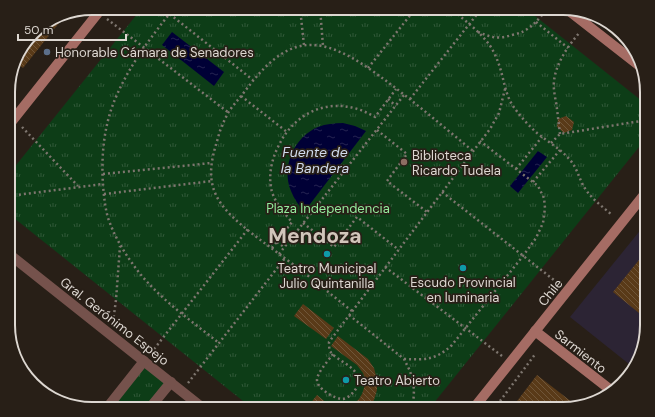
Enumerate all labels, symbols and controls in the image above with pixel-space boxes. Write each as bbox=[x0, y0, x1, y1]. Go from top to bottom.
scale bar bbox=[18, 16, 126, 42]
text: 50 m bbox=[24, 22, 53, 38]
place label: Honorable Cámara de Senadores bbox=[55, 44, 254, 61]
marker: Honorable Cámara de Senadores bbox=[42, 47, 52, 57]
water label: Fuente de la Bandera bbox=[281, 143, 350, 177]
place label: Biblioteca Ricardo Tudela bbox=[412, 147, 501, 179]
marker: Biblioteca Ricardo Tudela bbox=[399, 157, 409, 167]
park label: Plaza Independencia bbox=[266, 200, 390, 217]
district label: Mendoza bbox=[268, 222, 362, 250]
marker: Teatro Municipal Julio Quintanilla bbox=[322, 249, 332, 259]
place label: Teatro Municipal Julio Quintanilla bbox=[278, 260, 376, 292]
marker: Escudo Provincial en luminaria bbox=[458, 263, 468, 273]
street label: Gral. Gerónimo Espejo bbox=[57, 274, 173, 369]
place label: Escudo Provincial en luminaria bbox=[410, 274, 516, 306]
street label: Chile bbox=[534, 275, 566, 309]
street label: Sarmiento bbox=[551, 326, 610, 377]
place label: Teatro Abierto bbox=[354, 372, 440, 389]
marker: Teatro Abierto bbox=[341, 375, 351, 385]

